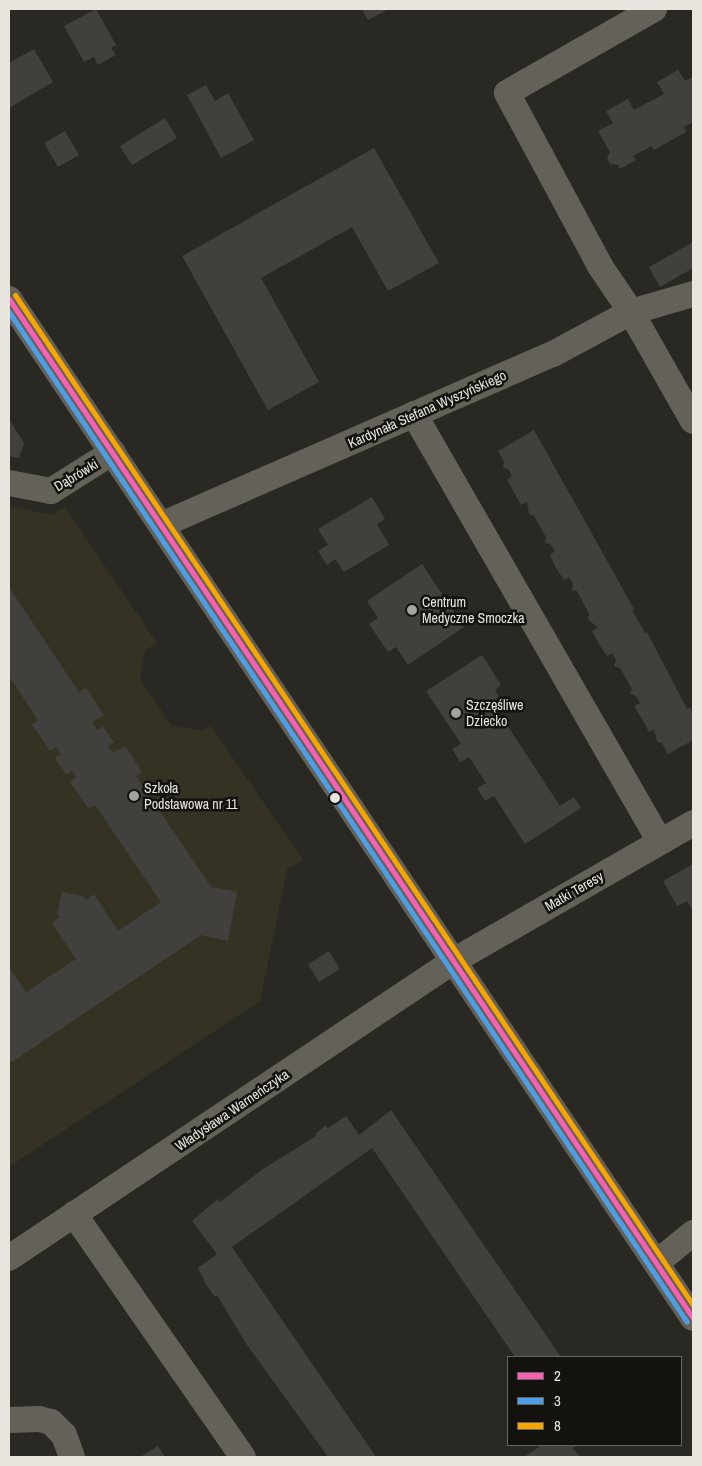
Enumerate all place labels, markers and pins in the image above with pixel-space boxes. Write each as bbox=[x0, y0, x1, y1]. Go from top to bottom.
place label: Centrum Medyczne Smoczka bbox=[422, 594, 525, 626]
marker: Centrum Medyczne Smoczka bbox=[406, 604, 418, 616]
place label: Szczęśliwe Dziecko bbox=[466, 697, 523, 730]
marker: Szczęśliwe Dziecko bbox=[450, 707, 462, 719]
place label: Szkoła Podstawowa nr 11 bbox=[144, 780, 238, 812]
marker: Szkoła Podstawowa nr 11 bbox=[128, 790, 140, 802]
unlabelled marker bbox=[330, 793, 340, 803]

